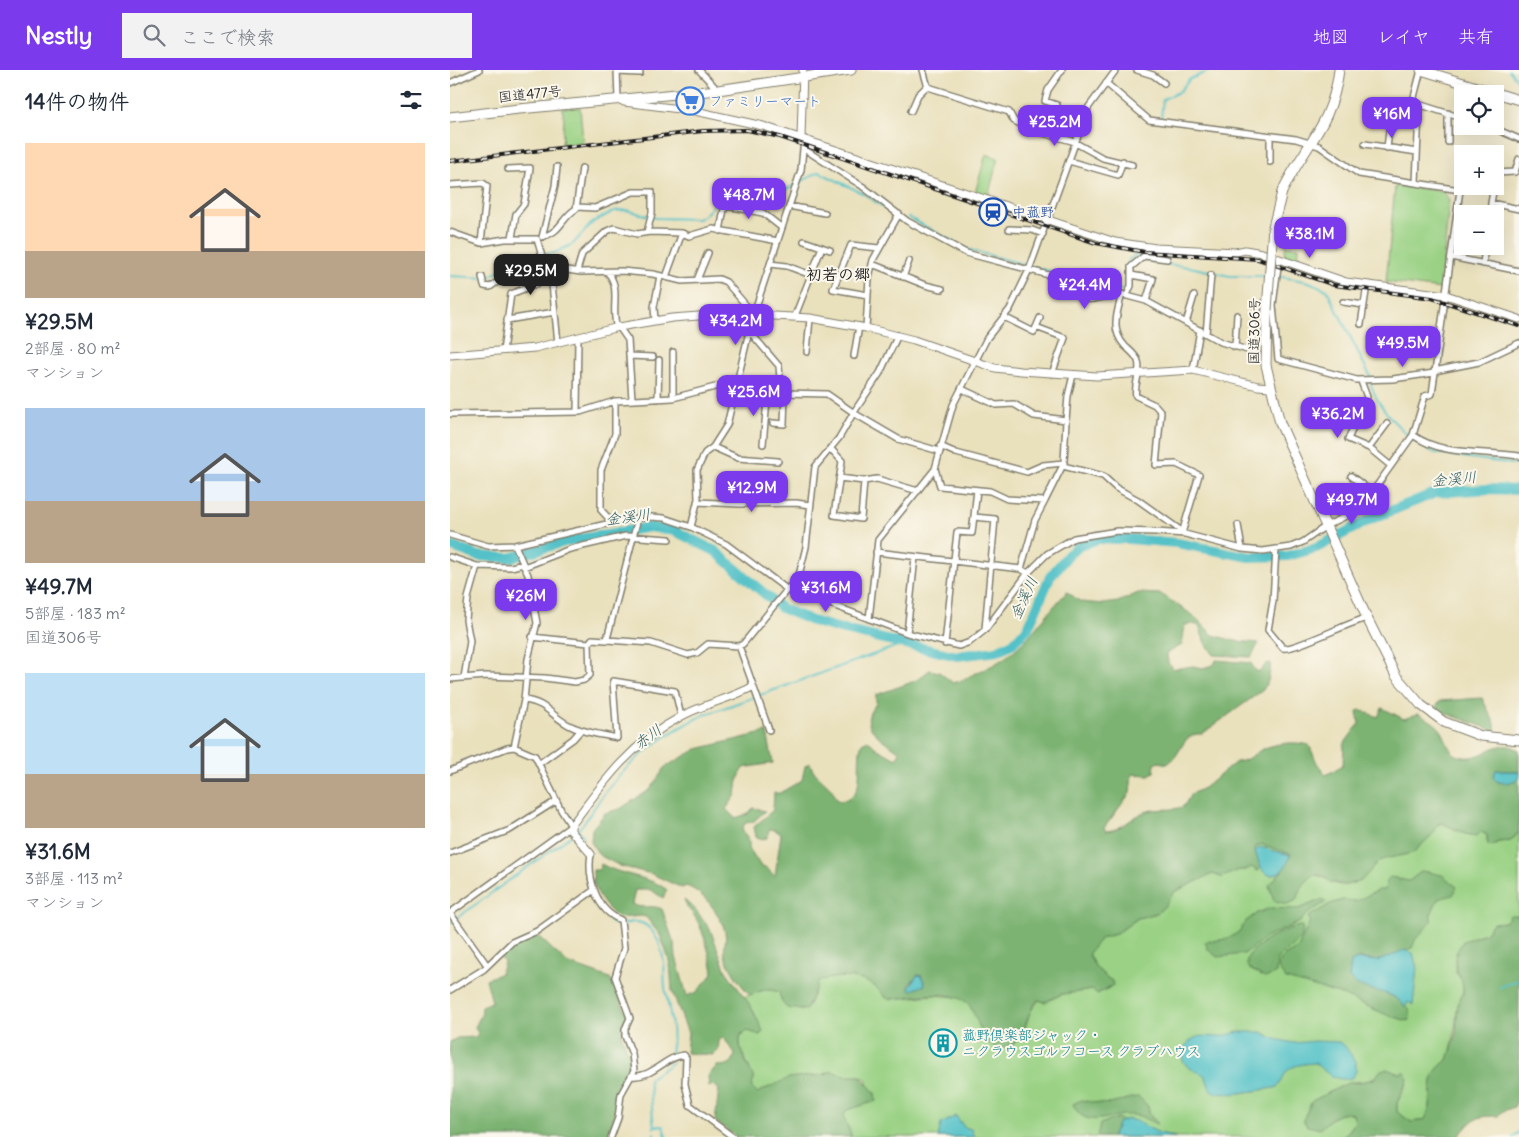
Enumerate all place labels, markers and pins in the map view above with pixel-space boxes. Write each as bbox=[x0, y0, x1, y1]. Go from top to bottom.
supermarket icon: ファミリーマート bbox=[675, 86, 705, 116]
place label: ファミリーマート bbox=[709, 92, 821, 110]
pin: ¥16M bbox=[1362, 97, 1422, 139]
pin: ¥25.2M bbox=[1014, 104, 1096, 147]
pin: ¥48.7M bbox=[708, 178, 790, 220]
station icon: 中菰野 bbox=[978, 197, 1008, 227]
place label: 中菰野 bbox=[1012, 203, 1054, 221]
pin: ¥38.1M bbox=[1269, 216, 1351, 259]
pin: ¥29.5M bbox=[490, 254, 572, 296]
pin: ¥24.4M bbox=[1044, 268, 1126, 310]
pin: ¥34.2M bbox=[695, 304, 777, 346]
pin: ¥49.5M bbox=[1362, 326, 1444, 368]
pin: ¥25.6M bbox=[713, 374, 795, 417]
pin: ¥36.2M bbox=[1297, 396, 1379, 439]
pin: ¥12.9M bbox=[711, 470, 793, 513]
pin: ¥49.7M bbox=[1311, 482, 1393, 525]
pin: ¥31.6M bbox=[785, 570, 867, 613]
pin: ¥26M bbox=[496, 578, 556, 621]
place label: 菰野倶楽部ジャック・ ニクラウスゴルフコース クラブハウス bbox=[962, 1026, 1201, 1060]
building icon: 菰野倶楽部ジャック・ ニクラウスゴルフコース クラブハウス bbox=[928, 1028, 958, 1058]

